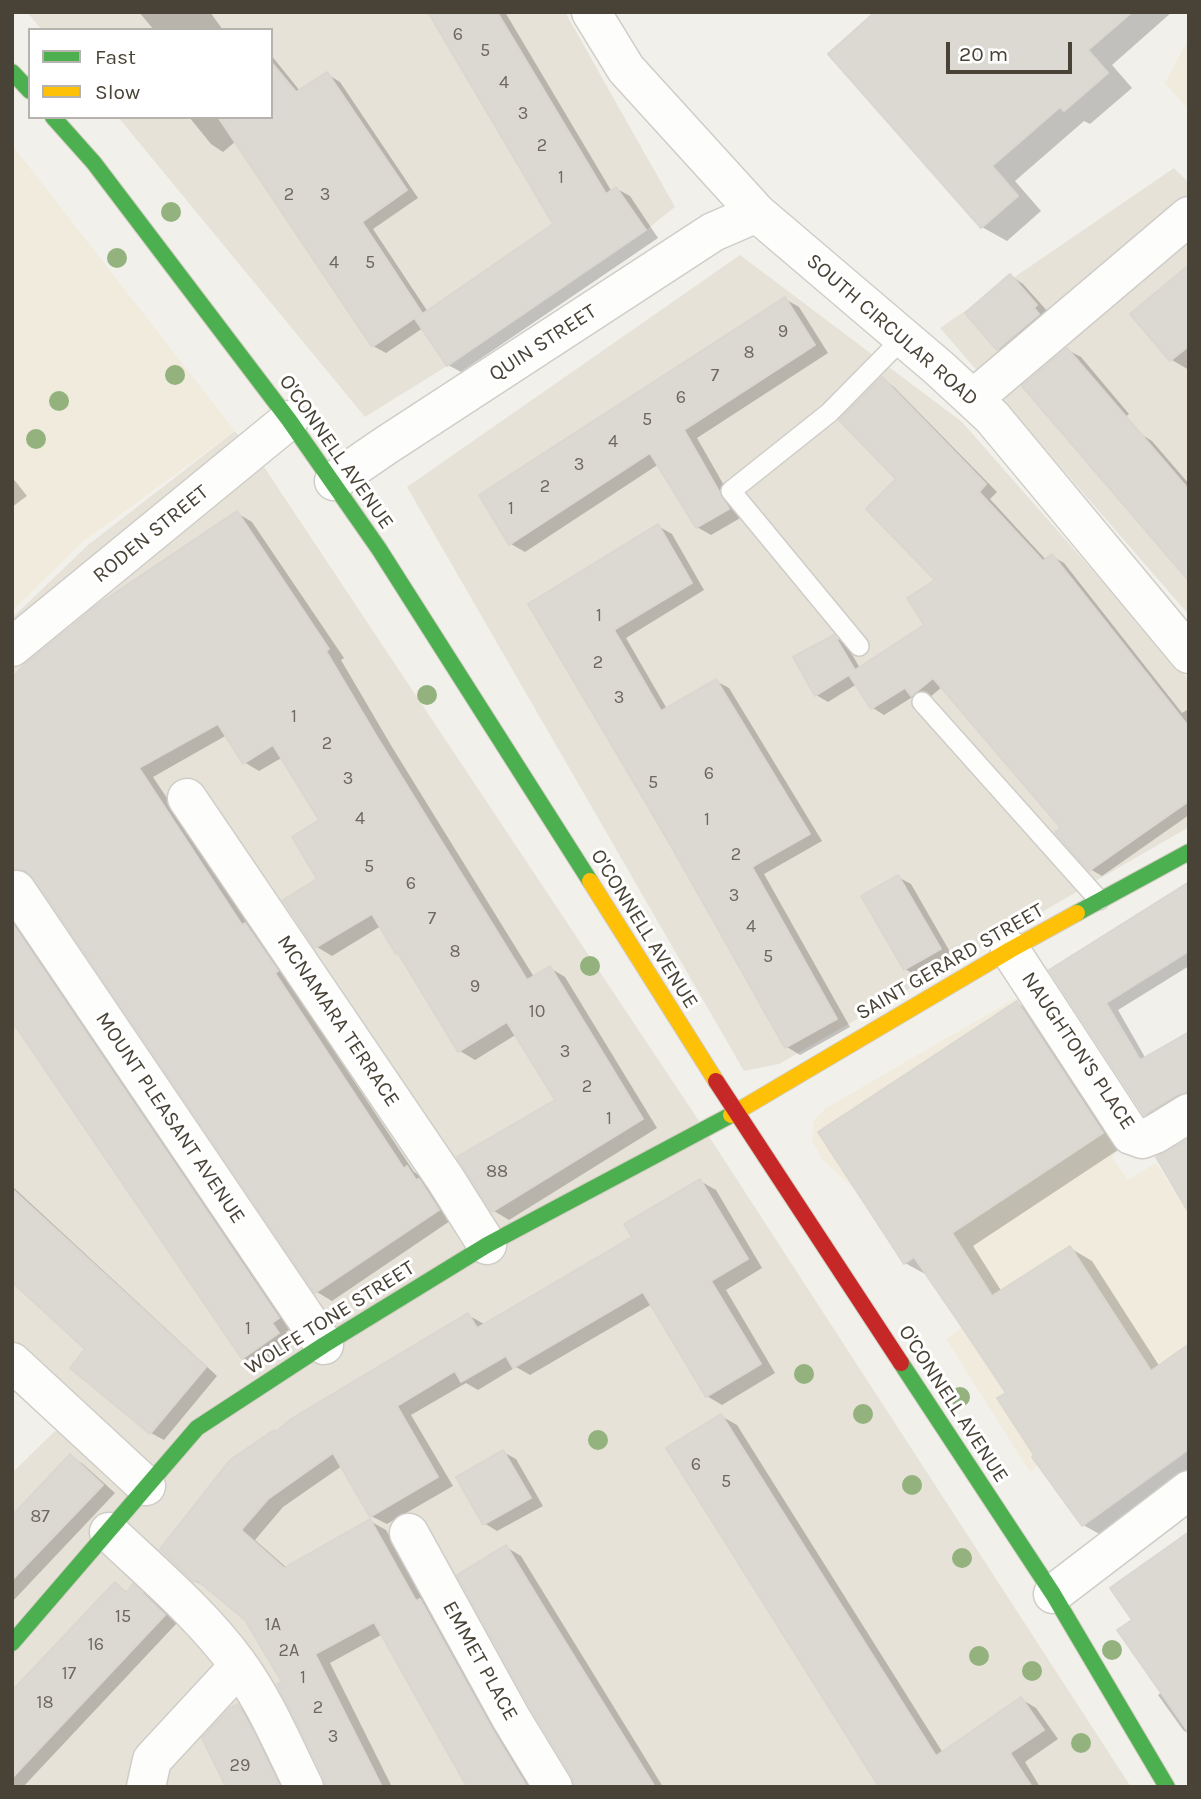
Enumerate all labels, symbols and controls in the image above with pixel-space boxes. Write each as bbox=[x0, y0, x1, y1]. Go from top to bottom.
house number: 6 bbox=[453, 24, 463, 46]
legend bbox=[28, 28, 273, 119]
scale bar bbox=[949, 28, 1075, 72]
house number: 5 bbox=[480, 40, 490, 62]
text: 20 m bbox=[959, 42, 1008, 66]
text: Fast bbox=[95, 45, 136, 69]
house number: 4 bbox=[499, 72, 509, 94]
text: Slow bbox=[95, 80, 140, 104]
house number: 3 bbox=[518, 103, 528, 125]
house number: 2 bbox=[537, 135, 547, 157]
house number: 1 bbox=[558, 167, 564, 189]
house number: 2 bbox=[284, 184, 294, 206]
house number: 3 bbox=[320, 184, 330, 206]
street label: SOUTH CIRCULAR ROAD bbox=[801, 248, 983, 412]
house number: 4 bbox=[329, 252, 339, 274]
house number: 5 bbox=[365, 252, 375, 274]
street label: QUIN STREET bbox=[485, 299, 601, 387]
house number: 9 bbox=[778, 321, 788, 343]
house number: 8 bbox=[743, 342, 755, 364]
house number: 7 bbox=[711, 365, 719, 387]
street label: O'CONNELL AVENUE bbox=[273, 370, 399, 534]
house number: 6 bbox=[676, 387, 686, 409]
house number: 5 bbox=[642, 409, 652, 431]
house number: 4 bbox=[608, 431, 618, 453]
house number: 3 bbox=[574, 454, 584, 476]
house number: 2 bbox=[540, 476, 550, 498]
street label: RODEN STREET bbox=[88, 480, 214, 588]
house number: 1 bbox=[508, 498, 514, 520]
house number: 1 bbox=[596, 605, 602, 627]
house number: 2 bbox=[593, 652, 603, 674]
house number: 3 bbox=[614, 687, 624, 709]
house number: 1 bbox=[291, 706, 297, 728]
house number: 2 bbox=[322, 733, 332, 755]
house number: 6 bbox=[704, 763, 714, 785]
house number: 3 bbox=[343, 768, 353, 790]
house number: 5 bbox=[648, 772, 658, 794]
house number: 4 bbox=[355, 808, 365, 830]
house number: 1 bbox=[704, 809, 710, 831]
house number: 2 bbox=[731, 844, 741, 866]
street label: O'CONNELL AVENUE bbox=[585, 845, 703, 1013]
house number: 5 bbox=[364, 856, 374, 878]
house number: 6 bbox=[406, 873, 416, 895]
house number: 3 bbox=[729, 885, 739, 907]
street label: SAINT GERARD STREET bbox=[852, 898, 1048, 1026]
house number: 7 bbox=[428, 908, 436, 930]
house number: 4 bbox=[746, 916, 756, 938]
street label: MCNAMARA TERRACE bbox=[271, 930, 405, 1112]
house number: 8 bbox=[449, 941, 461, 963]
house number: 5 bbox=[763, 946, 773, 968]
street label: NAUGHTON'S PLACE bbox=[1016, 967, 1140, 1135]
house number: 9 bbox=[470, 976, 480, 998]
house number: 10 bbox=[529, 1001, 545, 1023]
street label: MOUNT PLEASANT AVENUE bbox=[90, 1007, 250, 1229]
house number: 3 bbox=[560, 1041, 570, 1063]
house number: 2 bbox=[582, 1076, 592, 1098]
house number: 1 bbox=[606, 1108, 612, 1130]
house number: 88 bbox=[486, 1161, 508, 1183]
street label: WOLFE TONE STREET bbox=[240, 1256, 420, 1380]
house number: 1 bbox=[245, 1318, 251, 1340]
street label: O'CONNELL AVENUE bbox=[893, 1320, 1013, 1488]
house number: 6 bbox=[691, 1454, 701, 1476]
house number: 5 bbox=[721, 1471, 731, 1493]
house number: 87 bbox=[30, 1506, 50, 1528]
street label: EMMET PLACE bbox=[437, 1597, 523, 1725]
house number: 15 bbox=[115, 1606, 131, 1628]
house number: 1A bbox=[265, 1614, 281, 1636]
house number: 16 bbox=[88, 1634, 104, 1656]
house number: 2A bbox=[279, 1640, 299, 1662]
house number: 17 bbox=[62, 1663, 76, 1685]
house number: 1 bbox=[300, 1667, 306, 1689]
house number: 18 bbox=[36, 1692, 54, 1714]
house number: 2 bbox=[313, 1697, 323, 1719]
house number: 3 bbox=[328, 1726, 338, 1748]
house number: 29 bbox=[230, 1755, 250, 1777]

